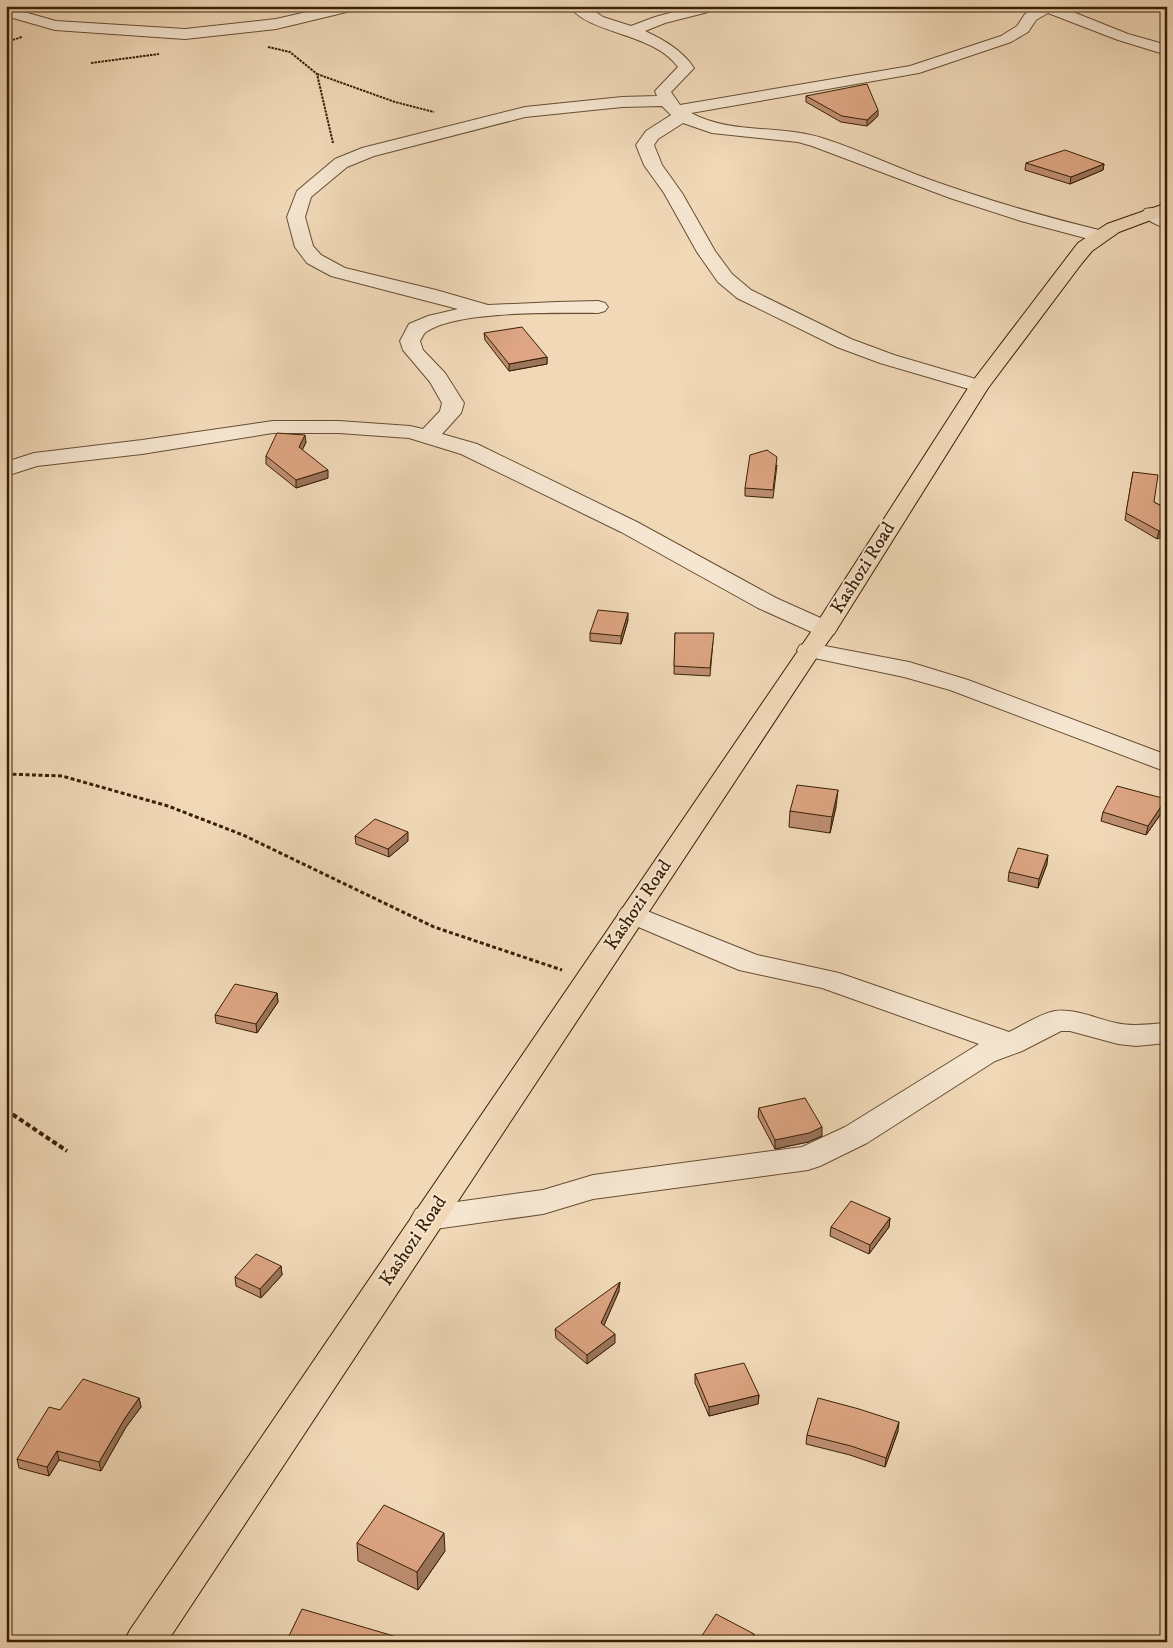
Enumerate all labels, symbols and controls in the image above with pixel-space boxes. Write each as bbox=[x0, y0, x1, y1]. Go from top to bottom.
street label: Kashozi Road bbox=[826, 518, 900, 618]
street label: Kashozi Road bbox=[600, 855, 677, 954]
street label: Kashozi Road bbox=[375, 1191, 452, 1290]

